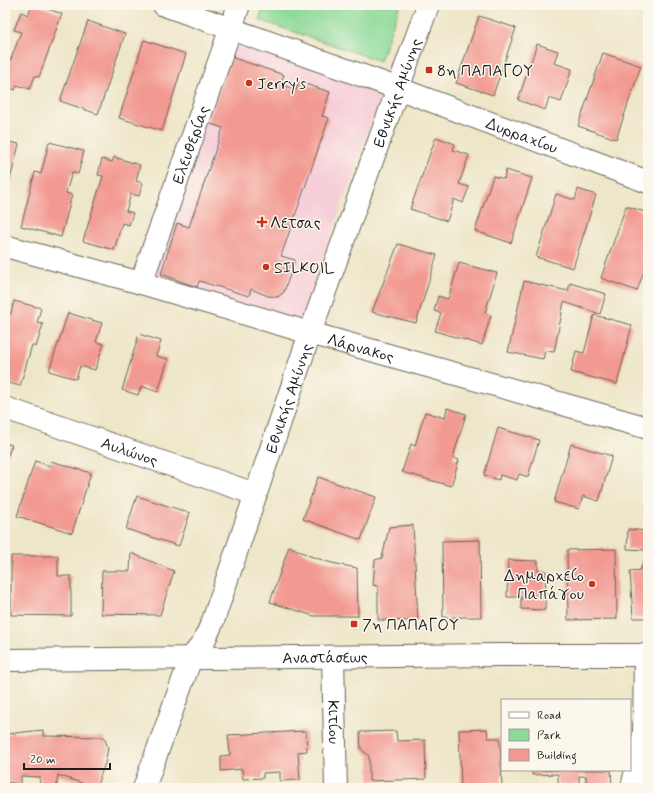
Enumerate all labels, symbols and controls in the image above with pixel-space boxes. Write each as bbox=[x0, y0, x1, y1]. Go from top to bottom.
street label: Εθνικής Αμύνης bbox=[369, 36, 427, 151]
place label: 8η ΠΑΠΑΓΟΥ bbox=[437, 61, 533, 82]
marker: 8η ΠΑΠΑΓΟΥ bbox=[424, 65, 434, 75]
place label: Jerry's bbox=[257, 74, 306, 95]
marker: Jerry's bbox=[244, 78, 254, 88]
street label: Ελευθερίας bbox=[168, 103, 215, 187]
street label: Δυρραχίου bbox=[483, 113, 560, 159]
place label: Λετσας bbox=[270, 213, 321, 234]
marker: Λετσας bbox=[257, 217, 267, 227]
place label: SILKOIL bbox=[274, 258, 334, 279]
marker: SILKOIL bbox=[261, 262, 271, 272]
street label: Λάρνακος bbox=[325, 329, 396, 368]
street label: Εθνικής Αμύνης bbox=[261, 341, 318, 456]
street label: Αυλώνος bbox=[98, 433, 161, 472]
place label: Δημαρχείο Παπάγου bbox=[504, 566, 584, 605]
marker: Δημαρχείο Παπάγου bbox=[587, 579, 597, 589]
place label: 7η ΠΑΠΑΓΟΥ bbox=[362, 615, 459, 636]
marker: 7η ΠΑΠΑΓΟΥ bbox=[349, 619, 359, 629]
street label: Αναστάσεως bbox=[282, 647, 368, 669]
legend bbox=[501, 699, 631, 771]
street label: Κιτίου bbox=[322, 700, 344, 744]
text: Road bbox=[537, 708, 561, 724]
text: Park bbox=[537, 728, 561, 744]
scale bar bbox=[24, 745, 110, 771]
text: Building bbox=[537, 748, 577, 765]
text: 20 m bbox=[30, 752, 56, 768]

